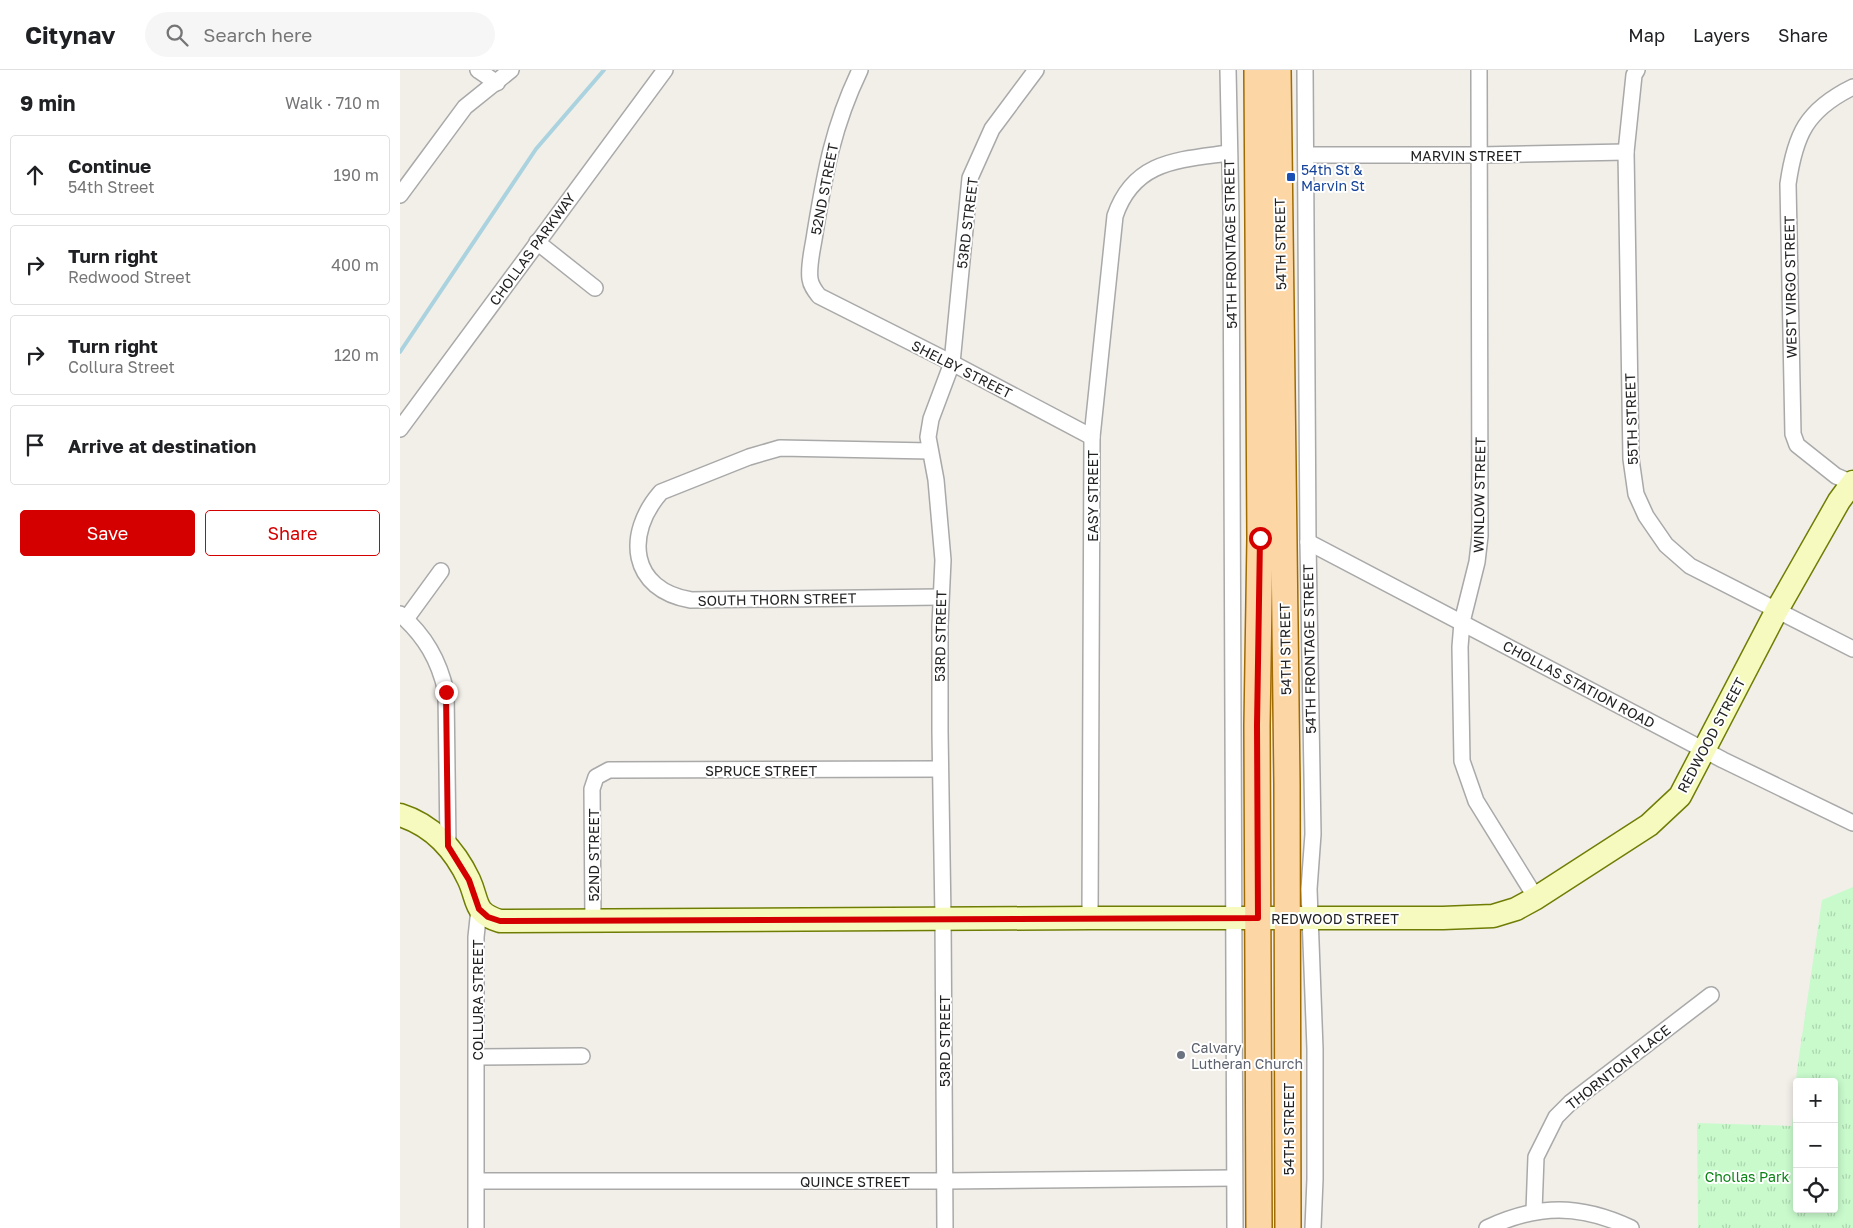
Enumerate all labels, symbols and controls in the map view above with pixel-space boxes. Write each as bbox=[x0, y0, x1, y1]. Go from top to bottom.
search box bbox=[145, 12, 495, 57]
text: Citynav bbox=[25, 20, 115, 49]
icon: search bbox=[163, 21, 191, 49]
text: Search here bbox=[203, 23, 312, 46]
text: Map bbox=[1628, 24, 1665, 46]
text: Layers bbox=[1693, 24, 1750, 46]
text: Share bbox=[1778, 24, 1828, 46]
text: 9 min bbox=[20, 90, 75, 116]
text: Walk · 710 m bbox=[285, 93, 380, 113]
street label: 52ND STREET bbox=[807, 141, 841, 236]
street label: MARVIN STREET bbox=[1410, 147, 1522, 164]
text: Continue bbox=[68, 154, 151, 177]
street label: 54TH FRONTAGE STREET bbox=[1220, 159, 1240, 329]
icon: ahead bbox=[21, 161, 49, 189]
place label: 54th St & Marvin St bbox=[1301, 161, 1365, 194]
text: 190 m bbox=[333, 165, 379, 185]
marker: 54th St & Marvin St bbox=[1285, 171, 1297, 183]
street label: 53RD STREET bbox=[953, 176, 981, 270]
text: 54th Street bbox=[68, 177, 155, 197]
street label: CHOLLAS PARKWAY bbox=[485, 189, 579, 309]
street label: 54TH STREET bbox=[1271, 197, 1289, 290]
street label: WEST VIRGO STREET bbox=[1780, 215, 1800, 359]
text: Turn right bbox=[68, 244, 158, 267]
icon: right bbox=[21, 251, 49, 279]
text: 400 m bbox=[331, 255, 379, 275]
text: Redwood Street bbox=[68, 267, 191, 287]
text: Turn right bbox=[68, 334, 158, 357]
street label: SHELBY STREET bbox=[909, 336, 1015, 402]
icon: right bbox=[21, 341, 49, 369]
text: 120 m bbox=[334, 345, 379, 365]
text: Collura Street bbox=[68, 357, 175, 377]
street label: 55TH STREET bbox=[1621, 372, 1641, 465]
icon: arrive bbox=[21, 431, 49, 459]
text: Arrive at destination bbox=[68, 434, 256, 457]
street label: WINLOW STREET bbox=[1469, 437, 1489, 553]
street label: EASY STREET bbox=[1084, 450, 1101, 542]
button: Save bbox=[20, 510, 195, 556]
button: Share bbox=[205, 510, 380, 556]
route start bbox=[1249, 527, 1272, 550]
street label: 54TH FRONTAGE STREET bbox=[1299, 564, 1319, 734]
street label: SOUTH THORN STREET bbox=[698, 589, 857, 609]
street label: 53RD STREET bbox=[931, 590, 949, 682]
street label: 54TH STREET bbox=[1276, 602, 1294, 695]
street label: CHOLLAS STATION ROAD bbox=[1500, 637, 1658, 731]
street label: REDWOOD STREET bbox=[1673, 674, 1749, 795]
route end bbox=[435, 681, 458, 704]
street label: SPRUCE STREET bbox=[705, 762, 817, 779]
street label: 52ND STREET bbox=[585, 808, 602, 902]
street label: REDWOOD STREET bbox=[1271, 910, 1399, 927]
street label: COLLURA STREET bbox=[469, 939, 486, 1060]
street label: 53RD STREET bbox=[936, 995, 953, 1087]
street label: THORNTON PLACE bbox=[1563, 1021, 1673, 1113]
place label: Calvary Lutheran Church bbox=[1191, 1039, 1303, 1072]
marker: Calvary Lutheran Church bbox=[1175, 1049, 1187, 1061]
map controls bbox=[1793, 1078, 1838, 1213]
button: + bbox=[1793, 1078, 1838, 1123]
street label: 54TH STREET bbox=[1280, 1082, 1297, 1175]
button: − bbox=[1793, 1123, 1838, 1168]
park label: Chollas Park bbox=[1705, 1168, 1789, 1185]
button: locate bbox=[1793, 1168, 1838, 1213]
street label: QUINCE STREET bbox=[800, 1173, 910, 1190]

